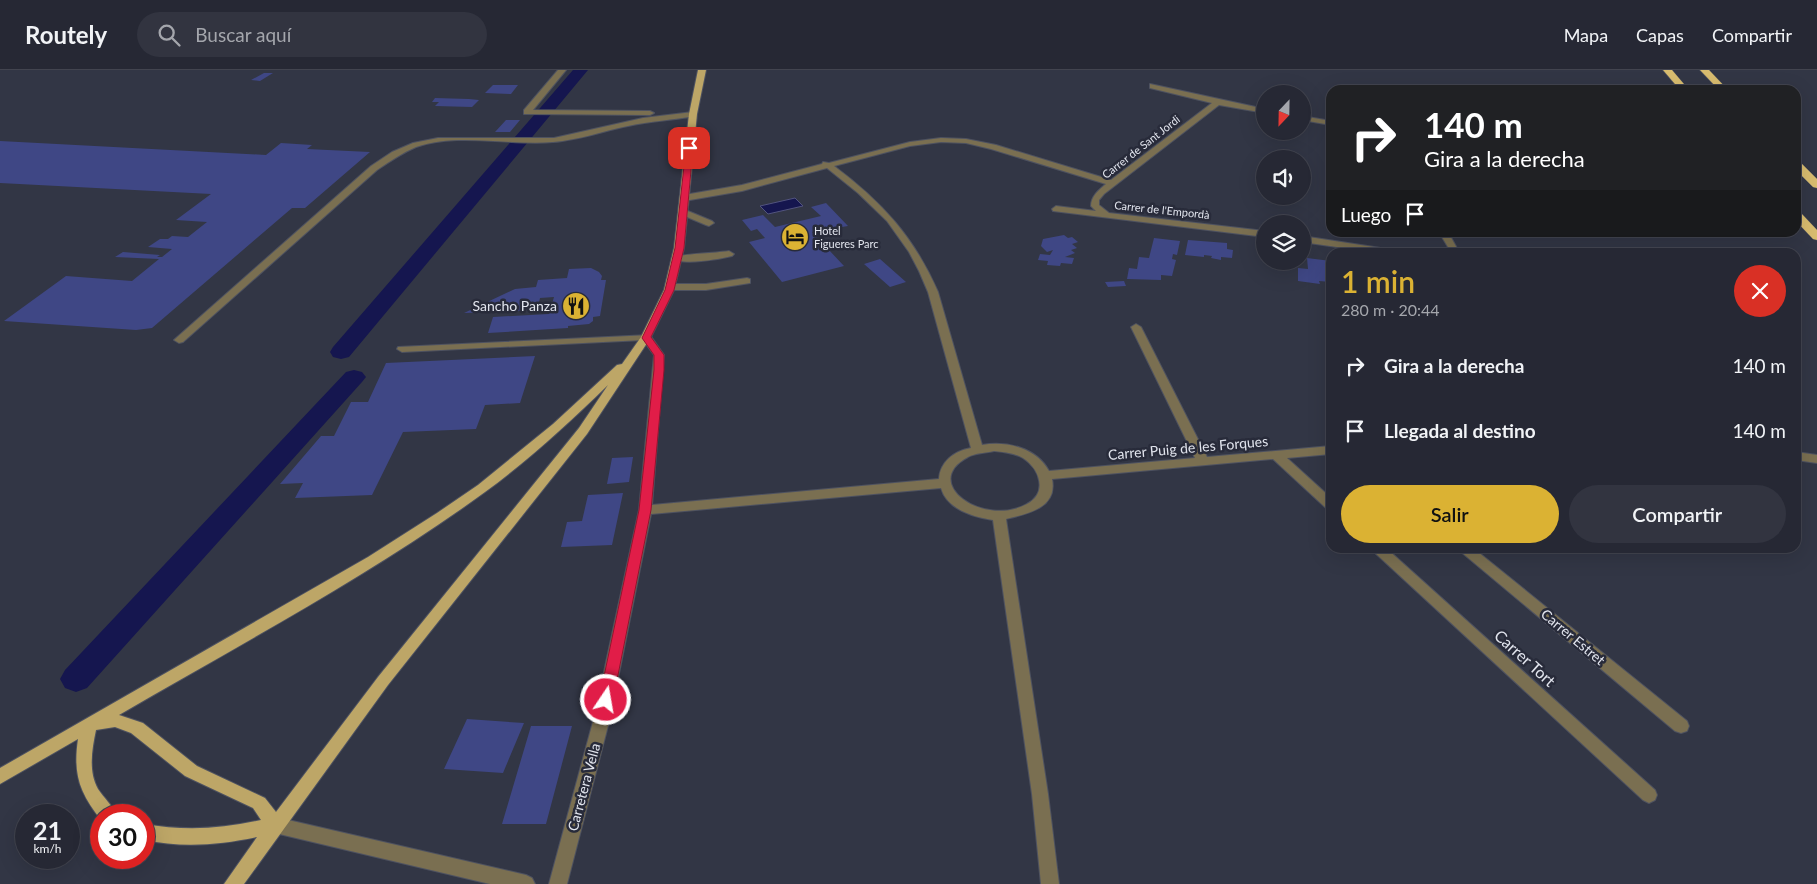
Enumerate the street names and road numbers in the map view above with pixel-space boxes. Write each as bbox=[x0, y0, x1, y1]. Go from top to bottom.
street label: Carrer de Sant Jordi bbox=[1099, 112, 1182, 181]
street label: Carrer de l'Empordà bbox=[1114, 198, 1210, 221]
street label: Carrer Puig de les Forques bbox=[1107, 432, 1269, 463]
street label: Carrer Estret bbox=[1538, 605, 1609, 668]
street label: Carrer Tort bbox=[1491, 625, 1560, 690]
street label: Carretera Vella bbox=[564, 741, 603, 833]

